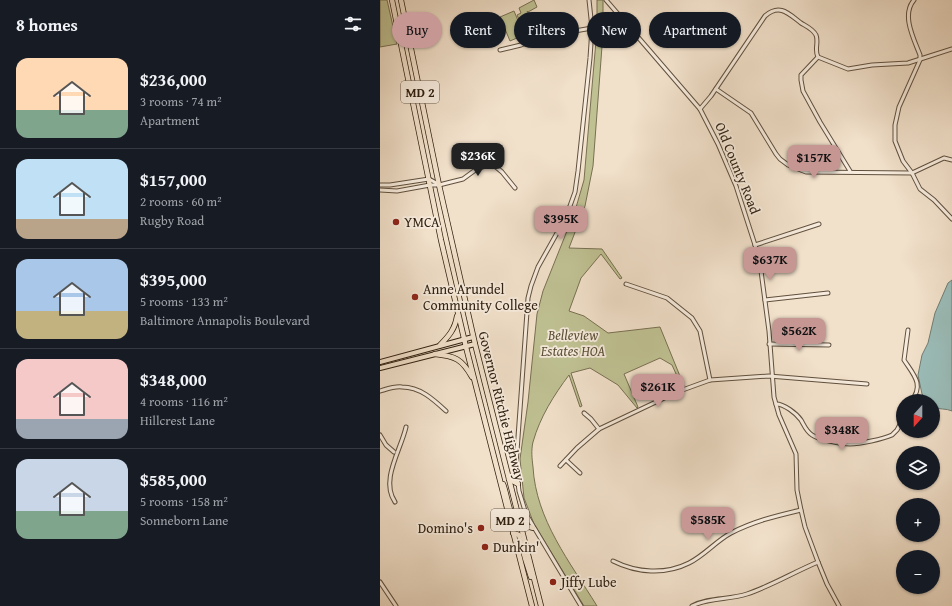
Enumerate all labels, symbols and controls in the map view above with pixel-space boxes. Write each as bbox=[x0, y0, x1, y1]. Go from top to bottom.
text: 8 homes bbox=[16, 12, 78, 37]
chip: Buy bbox=[392, 12, 442, 48]
chip: Rent bbox=[450, 12, 506, 48]
chip: Filters bbox=[514, 12, 579, 48]
chip: New bbox=[587, 12, 641, 48]
chip: Apartment bbox=[649, 12, 741, 48]
icon: filters bbox=[342, 13, 364, 35]
text: $236,000 bbox=[140, 67, 206, 92]
icon: home bbox=[48, 74, 96, 122]
road number: MD 2 bbox=[401, 81, 439, 103]
text: 3 rooms · 74 m² bbox=[140, 92, 222, 111]
text: Apartment bbox=[140, 111, 200, 130]
street label: Old County Road bbox=[710, 119, 766, 217]
pin: $236K bbox=[450, 143, 506, 177]
pin: $157K bbox=[786, 145, 842, 179]
text: $236K bbox=[460, 146, 496, 165]
text: $157K bbox=[796, 148, 832, 167]
text: $157,000 bbox=[140, 167, 206, 192]
icon: home bbox=[48, 175, 96, 223]
text: 2 rooms · 60 m² bbox=[140, 192, 222, 211]
pin: $395K bbox=[533, 206, 589, 240]
text: $395K bbox=[543, 209, 579, 228]
text: Rugby Road bbox=[140, 211, 204, 230]
place label: YMCA bbox=[404, 212, 440, 232]
marker: YMCA bbox=[391, 217, 401, 227]
pin: $637K bbox=[742, 247, 798, 281]
text: $637K bbox=[752, 250, 788, 269]
text: $395,000 bbox=[140, 267, 206, 292]
icon: home bbox=[48, 275, 96, 323]
place label: Anne Arundel Community College bbox=[423, 279, 538, 315]
text: 5 rooms · 133 m² bbox=[140, 292, 228, 311]
marker: Anne Arundel Community College bbox=[410, 292, 420, 302]
text: Baltimore Annapolis Boulevard bbox=[140, 311, 310, 330]
pin: $562K bbox=[771, 318, 827, 352]
text: $562K bbox=[781, 321, 817, 340]
park label: Belleview Estates HOA bbox=[540, 325, 605, 361]
street label: Governor Ritchie Highway bbox=[474, 329, 530, 483]
text: $348,000 bbox=[140, 367, 206, 392]
pin: $261K bbox=[630, 374, 686, 408]
icon: home bbox=[48, 375, 96, 423]
text: $261K bbox=[640, 377, 676, 396]
text: 4 rooms · 116 m² bbox=[140, 392, 228, 411]
north arrow bbox=[896, 394, 940, 438]
map controls bbox=[896, 394, 940, 594]
text: Hillcrest Lane bbox=[140, 411, 215, 430]
pin: $348K bbox=[814, 417, 870, 451]
text: $348K bbox=[824, 420, 860, 439]
button: layers bbox=[896, 446, 940, 490]
text: $585,000 bbox=[140, 467, 206, 492]
icon: home bbox=[48, 475, 96, 523]
text: 5 rooms · 158 m² bbox=[140, 492, 228, 511]
button: + bbox=[896, 498, 940, 542]
pin: $585K bbox=[680, 507, 736, 541]
road number: MD 2 bbox=[491, 509, 529, 531]
text: $585K bbox=[690, 510, 726, 529]
text: Sonneborn Lane bbox=[140, 511, 228, 530]
place label: Domino's bbox=[418, 518, 473, 538]
marker: Domino's bbox=[476, 523, 486, 533]
place label: Dunkin' bbox=[493, 537, 539, 557]
marker: Dunkin' bbox=[480, 542, 490, 552]
button: − bbox=[896, 550, 940, 594]
place label: Jiffy Lube bbox=[559, 572, 617, 592]
marker: Jiffy Lube bbox=[548, 577, 558, 587]

